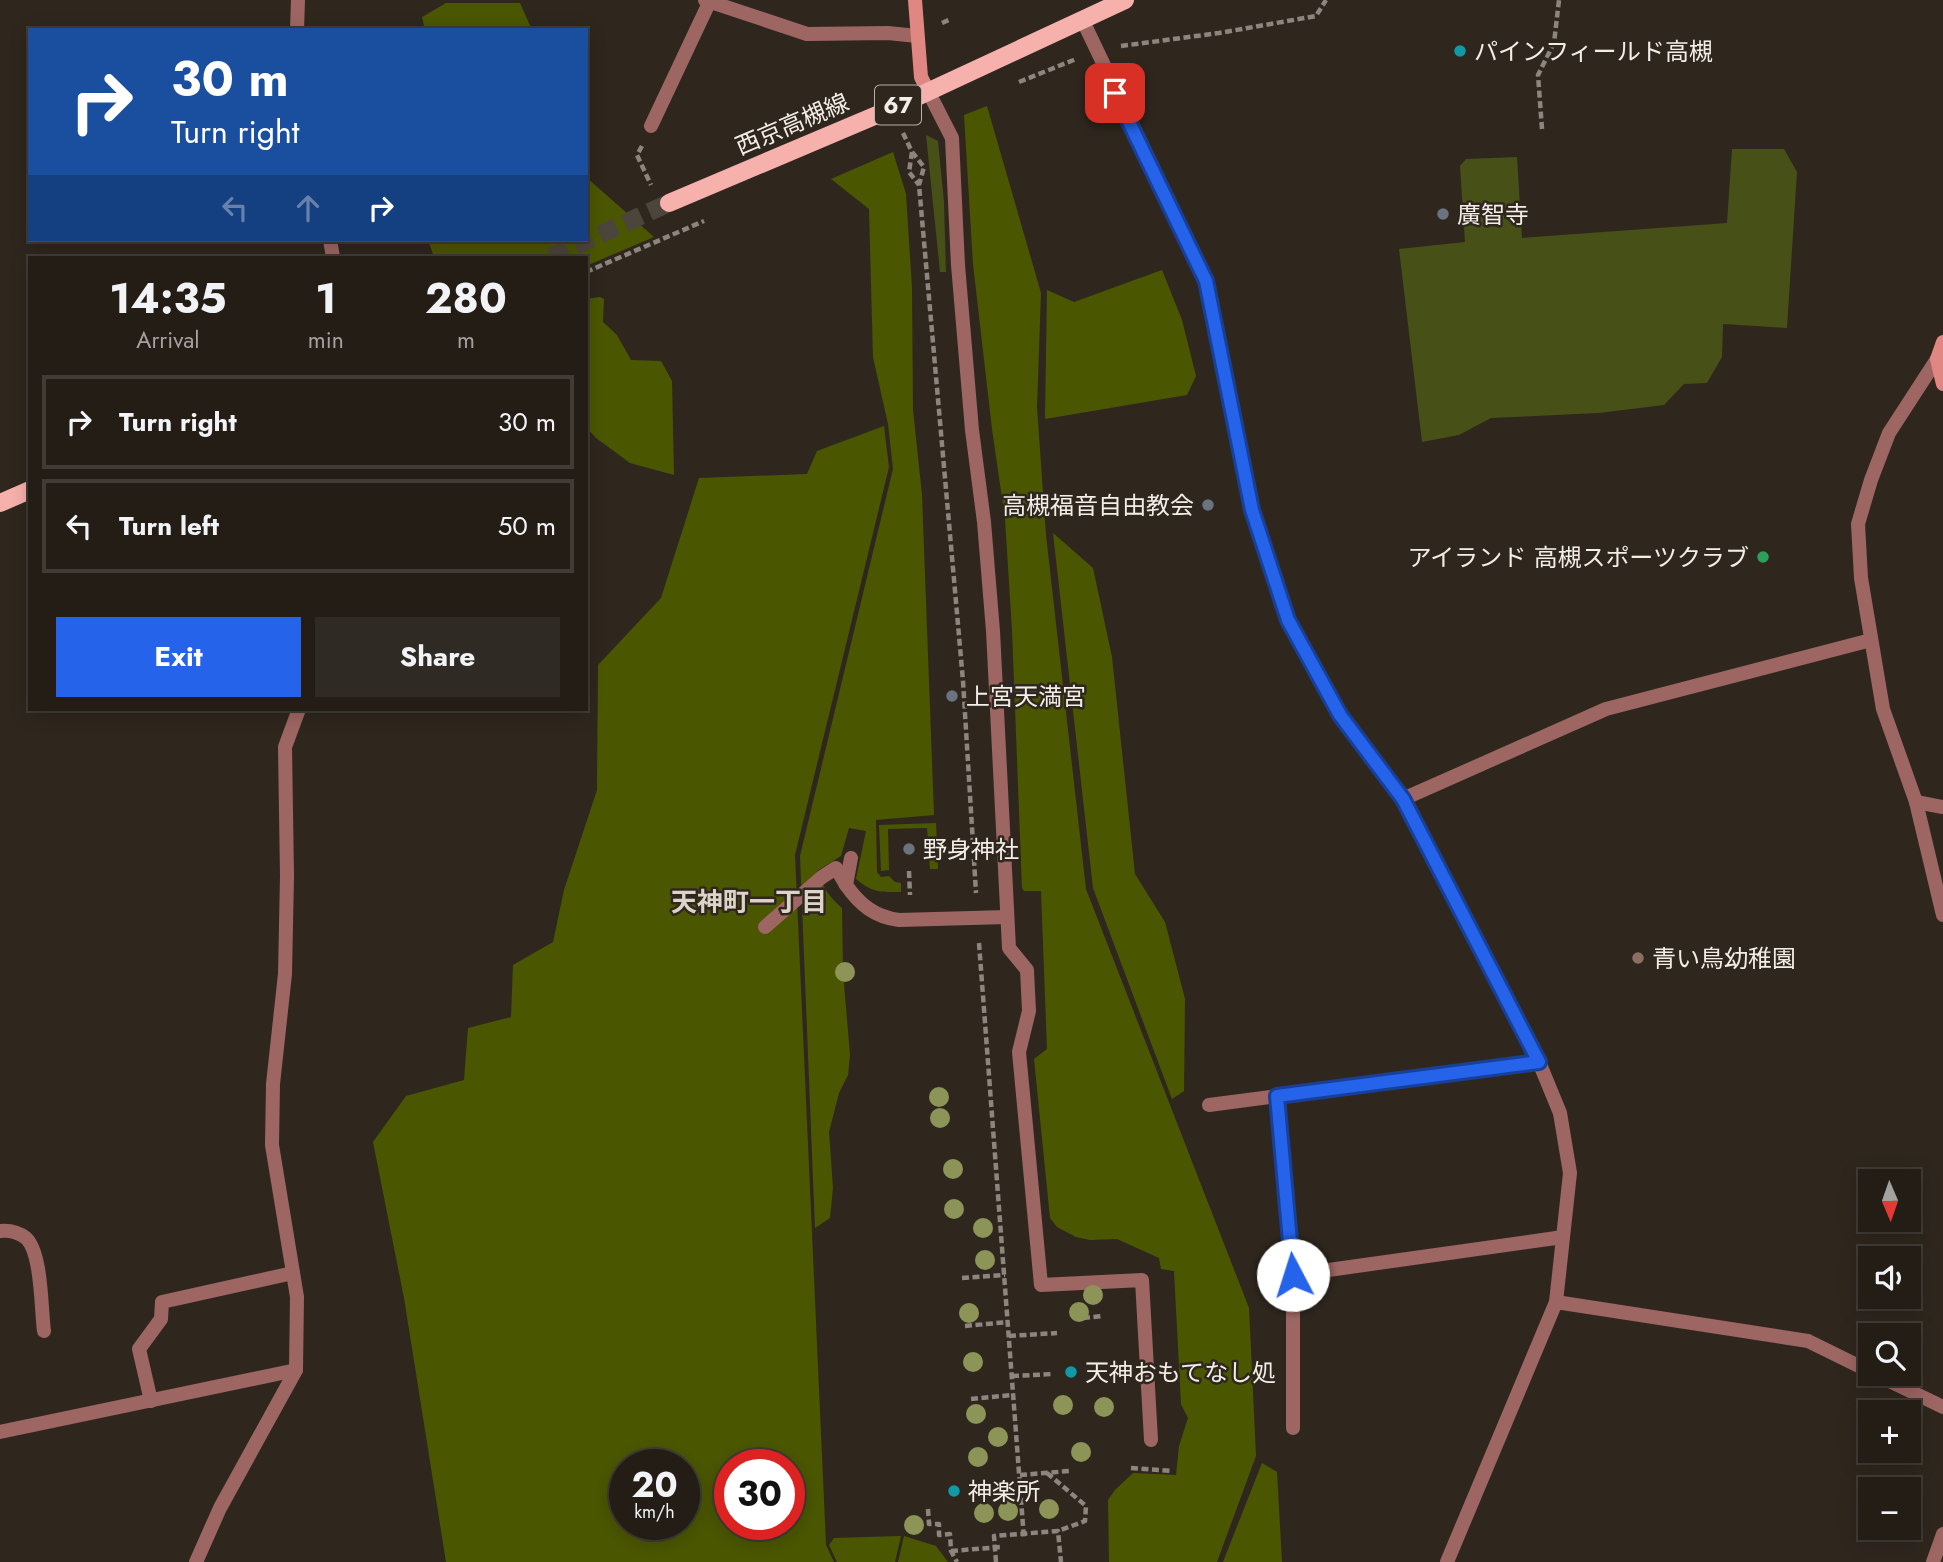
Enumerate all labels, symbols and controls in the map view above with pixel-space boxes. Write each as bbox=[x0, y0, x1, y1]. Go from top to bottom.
place label: パインフィールド高槻 bbox=[1474, 34, 1713, 69]
marker: パインフィールド高槻 bbox=[1452, 43, 1468, 59]
text: 30 m bbox=[171, 44, 289, 114]
icon: right bbox=[56, 56, 147, 147]
pin bbox=[1085, 63, 1145, 123]
icon: arrive bbox=[1096, 74, 1134, 112]
street label: 西京高槻線 bbox=[730, 84, 854, 164]
road number: 67 bbox=[875, 86, 921, 124]
text: Turn right bbox=[171, 109, 300, 155]
icon: left bbox=[216, 189, 254, 227]
icon: ahead bbox=[289, 189, 327, 227]
icon: right bbox=[362, 189, 400, 227]
place label: 廣智寺 bbox=[1457, 197, 1529, 232]
marker: 廣智寺 bbox=[1435, 206, 1451, 222]
text: 14:35 bbox=[109, 268, 227, 329]
text: 1 bbox=[315, 268, 337, 329]
text: 280 bbox=[425, 268, 507, 329]
text: Arrival bbox=[136, 323, 200, 357]
text: min bbox=[308, 323, 344, 357]
text: m bbox=[457, 323, 475, 357]
icon: right bbox=[60, 403, 98, 441]
text: Turn right bbox=[119, 403, 237, 441]
text: 30 m bbox=[498, 403, 556, 441]
place label: 高槻福音自由教会 bbox=[1002, 488, 1194, 523]
marker: 高槻福音自由教会 bbox=[1200, 497, 1216, 513]
icon: left bbox=[60, 507, 98, 545]
text: Turn left bbox=[119, 507, 219, 545]
text: 50 m bbox=[498, 507, 556, 545]
place label: アイランド 高槻スポーツクラブ bbox=[1407, 540, 1749, 575]
marker: アイランド 高槻スポーツクラブ bbox=[1755, 549, 1771, 565]
button: Exit bbox=[56, 617, 301, 697]
button: Share bbox=[315, 617, 560, 697]
place label: 上宮天満宮 bbox=[966, 679, 1086, 714]
marker: 上宮天満宮 bbox=[944, 688, 960, 704]
place label: 野身神社 bbox=[923, 832, 1019, 867]
marker: 野身神社 bbox=[901, 841, 917, 857]
district label: 天神町一丁目 bbox=[671, 883, 827, 921]
place label: 青い鳥幼稚園 bbox=[1652, 941, 1796, 976]
marker: 青い鳥幼稚園 bbox=[1630, 950, 1646, 966]
north arrow bbox=[1858, 1169, 1922, 1232]
map controls bbox=[1858, 1169, 1921, 1540]
position arrow bbox=[1256, 1238, 1330, 1312]
button: sound bbox=[1858, 1246, 1921, 1309]
button: search bbox=[1858, 1323, 1921, 1386]
place label: 天神おもてなし処 bbox=[1085, 1355, 1276, 1390]
marker: 天神おもてなし処 bbox=[1063, 1364, 1079, 1380]
button: + bbox=[1858, 1400, 1921, 1463]
speed limit sign: 30 bbox=[714, 1449, 805, 1540]
text: 20 bbox=[631, 1460, 678, 1510]
place label: 神楽所 bbox=[968, 1474, 1040, 1509]
button: − bbox=[1858, 1477, 1921, 1540]
marker: 神楽所 bbox=[946, 1483, 962, 1499]
text: km/h bbox=[634, 1499, 675, 1525]

